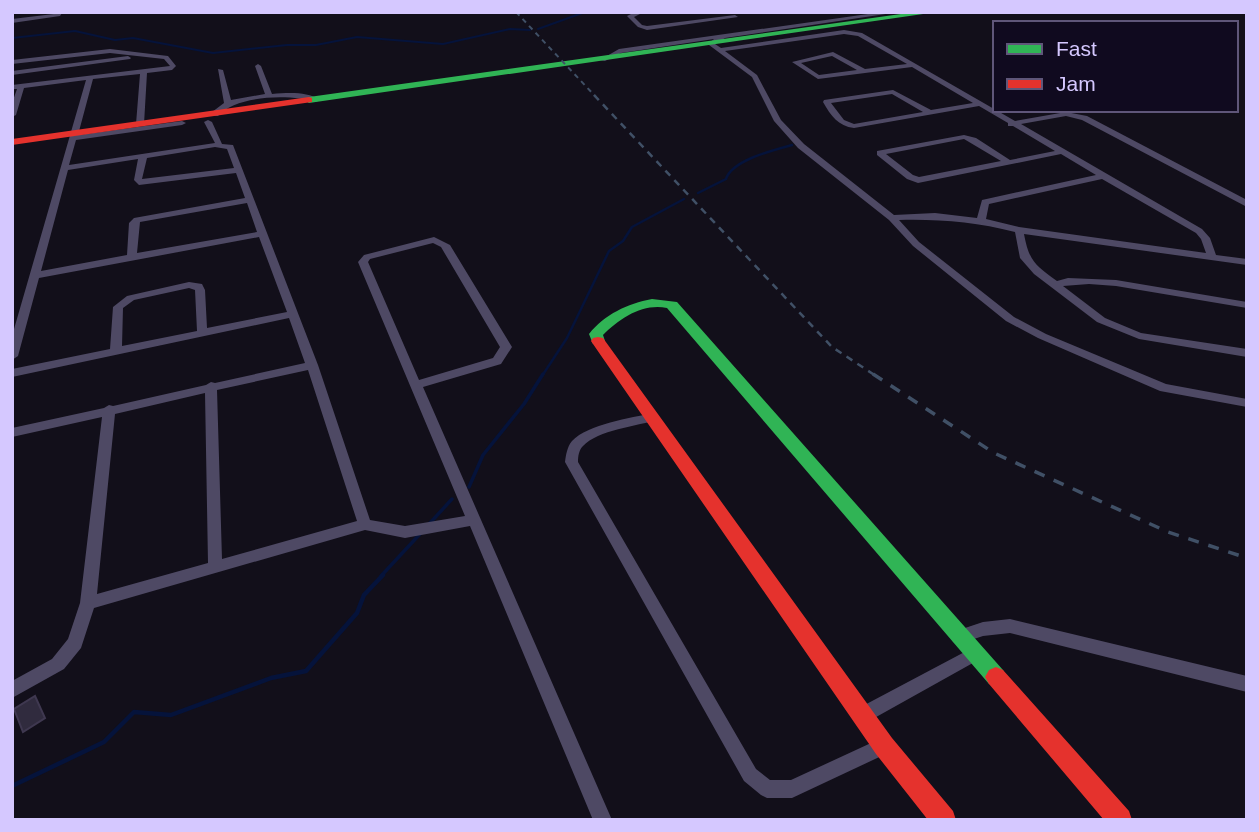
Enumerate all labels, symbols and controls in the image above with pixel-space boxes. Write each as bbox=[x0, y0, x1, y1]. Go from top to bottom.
legend bbox=[993, 21, 1238, 112]
text: Fast bbox=[1056, 37, 1097, 60]
text: Jam bbox=[1056, 72, 1096, 95]

